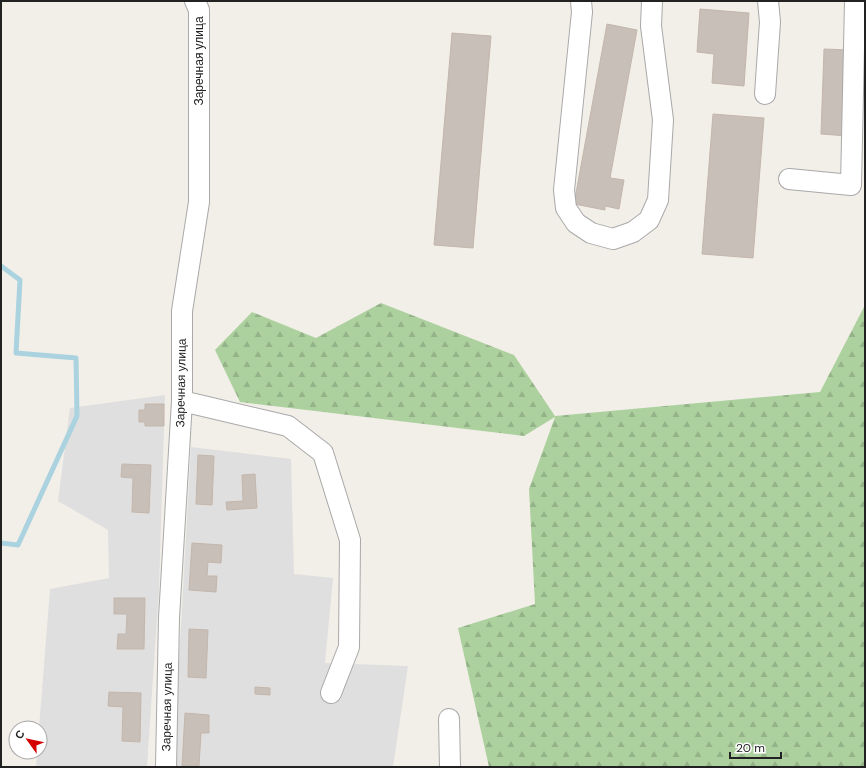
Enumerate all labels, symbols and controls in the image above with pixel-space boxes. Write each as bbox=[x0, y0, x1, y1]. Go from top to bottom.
street label: Заречная улица bbox=[191, 16, 207, 106]
street label: Заречная улица bbox=[172, 338, 190, 428]
street label: Заречная улица bbox=[158, 662, 176, 752]
north arrow bbox=[8, 720, 48, 760]
text: С bbox=[12, 727, 28, 742]
scale bar bbox=[730, 734, 781, 760]
text: 20 m bbox=[736, 740, 765, 756]

